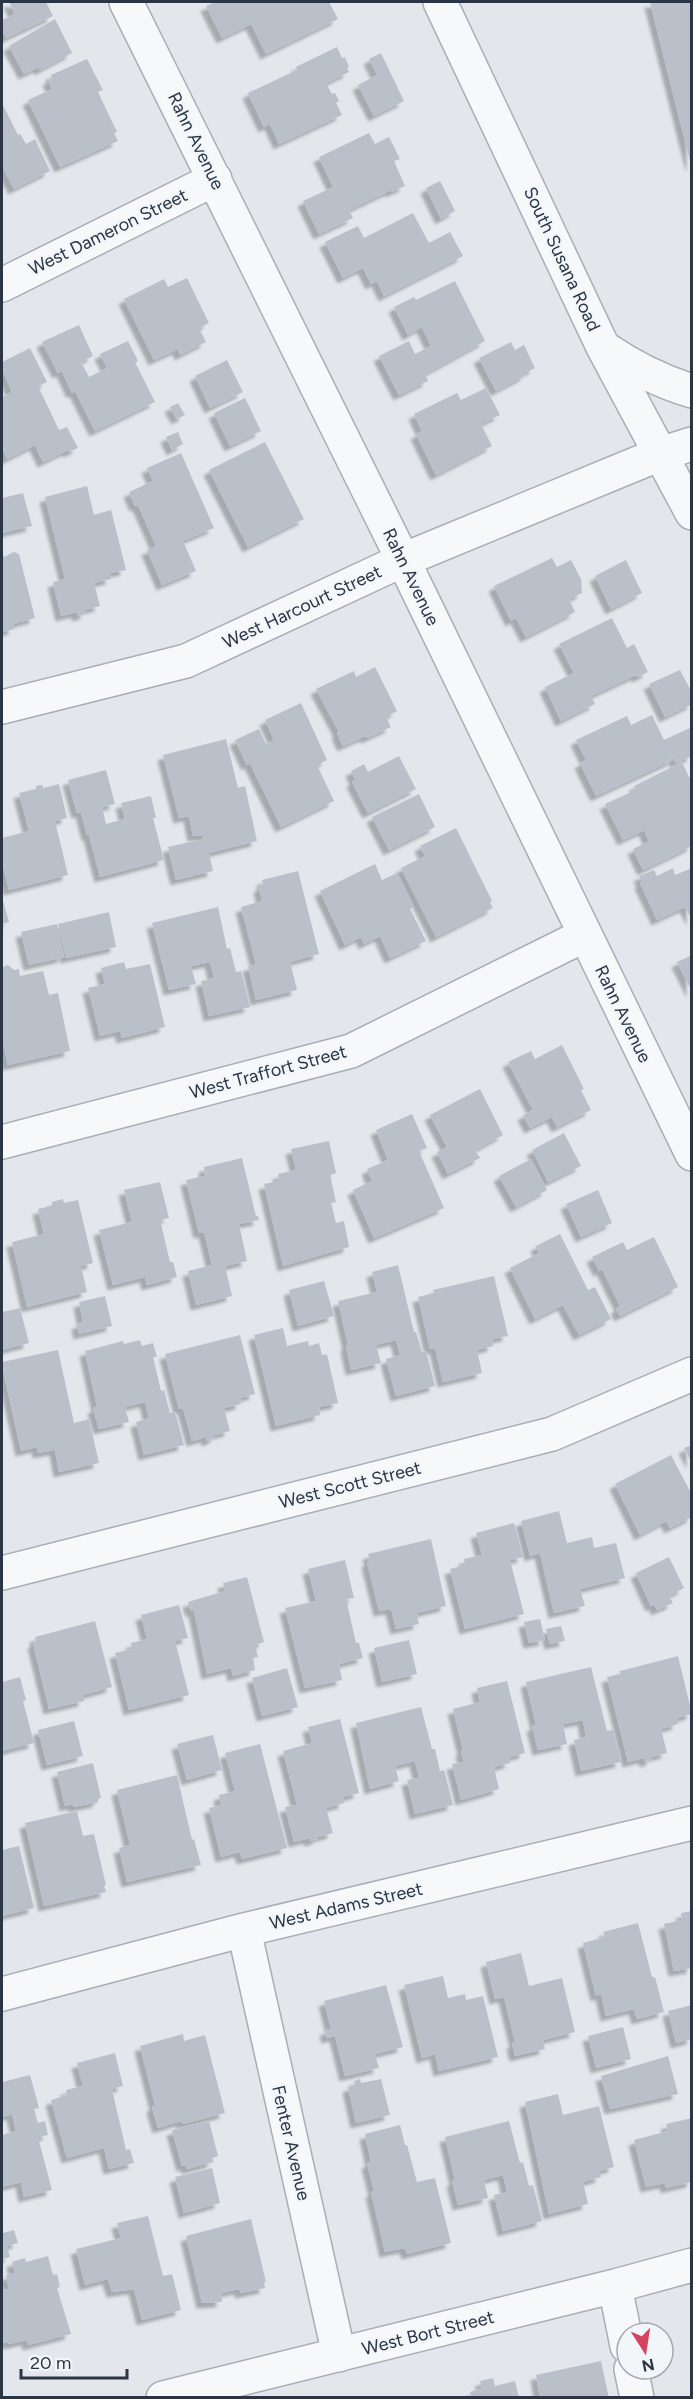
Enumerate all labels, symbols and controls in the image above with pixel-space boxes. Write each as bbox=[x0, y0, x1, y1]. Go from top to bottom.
street label: Rahn Avenue bbox=[163, 89, 229, 194]
street label: South Susana Road bbox=[519, 183, 605, 335]
street label: West Dameron Street bbox=[25, 184, 191, 280]
street label: Rahn Avenue bbox=[378, 525, 444, 630]
street label: West Harcourt Street bbox=[219, 560, 385, 653]
street label: Rahn Avenue bbox=[590, 962, 656, 1067]
street label: West Traffort Street bbox=[187, 1040, 349, 1104]
street label: West Scott Street bbox=[277, 1457, 424, 1513]
street label: West Adams Street bbox=[267, 1878, 425, 1934]
street label: Fenter Avenue bbox=[267, 2083, 315, 2203]
street label: West Bort Street bbox=[360, 2306, 496, 2360]
north arrow bbox=[615, 2321, 675, 2381]
scale bar bbox=[21, 2342, 128, 2380]
text: 20 m bbox=[30, 2352, 71, 2374]
text: N bbox=[640, 2355, 656, 2376]

